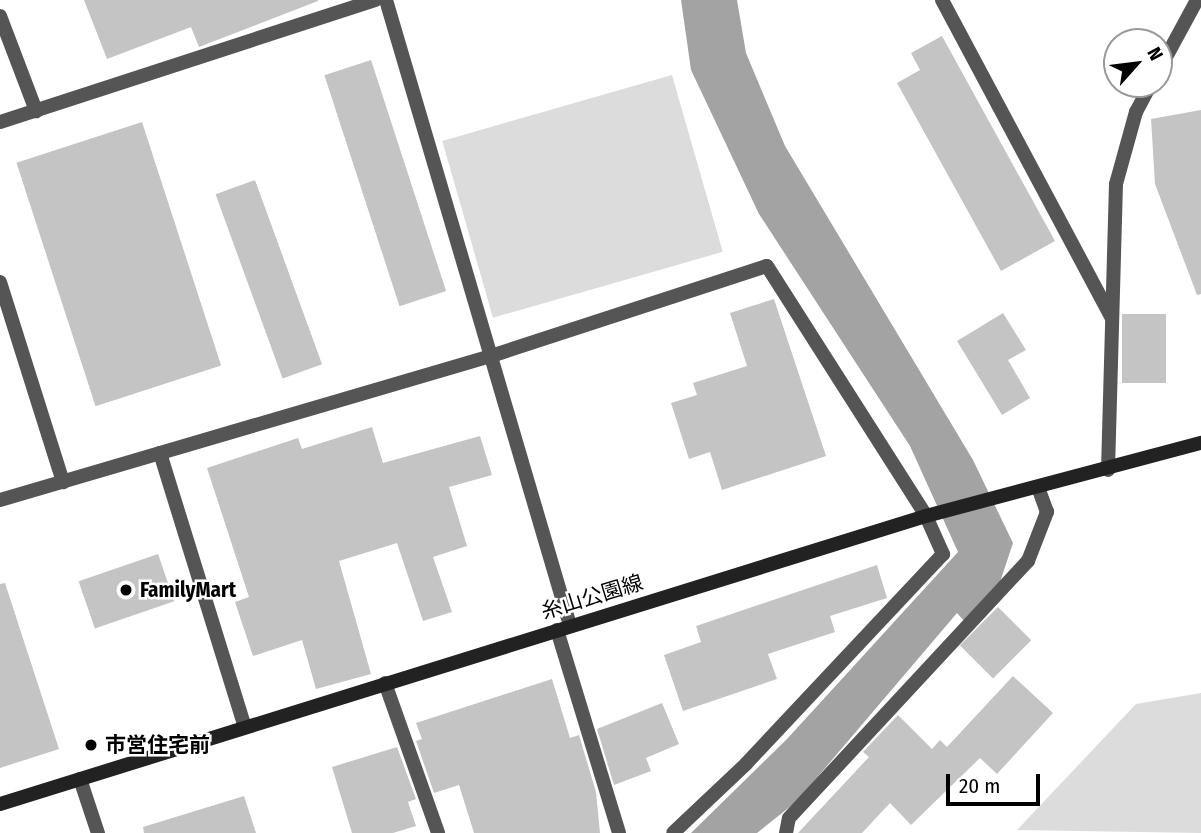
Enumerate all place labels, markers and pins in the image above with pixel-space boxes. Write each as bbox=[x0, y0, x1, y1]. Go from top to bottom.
place label: FamilyMart bbox=[140, 577, 236, 603]
marker: FamilyMart bbox=[118, 582, 134, 598]
place label: 市営住宅前 bbox=[105, 732, 210, 758]
marker: 市営住宅前 bbox=[83, 737, 99, 753]

